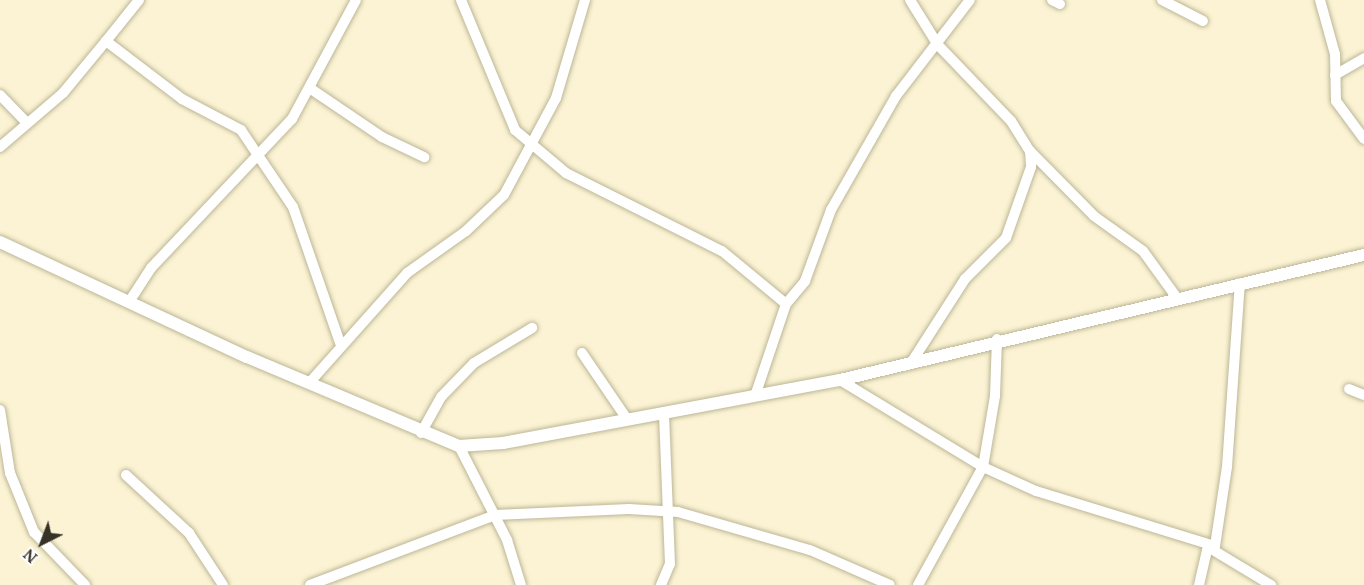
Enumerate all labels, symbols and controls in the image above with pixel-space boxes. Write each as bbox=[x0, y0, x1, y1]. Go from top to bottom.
north arrow bbox=[12, 513, 72, 573]
text: N bbox=[18, 544, 42, 569]

